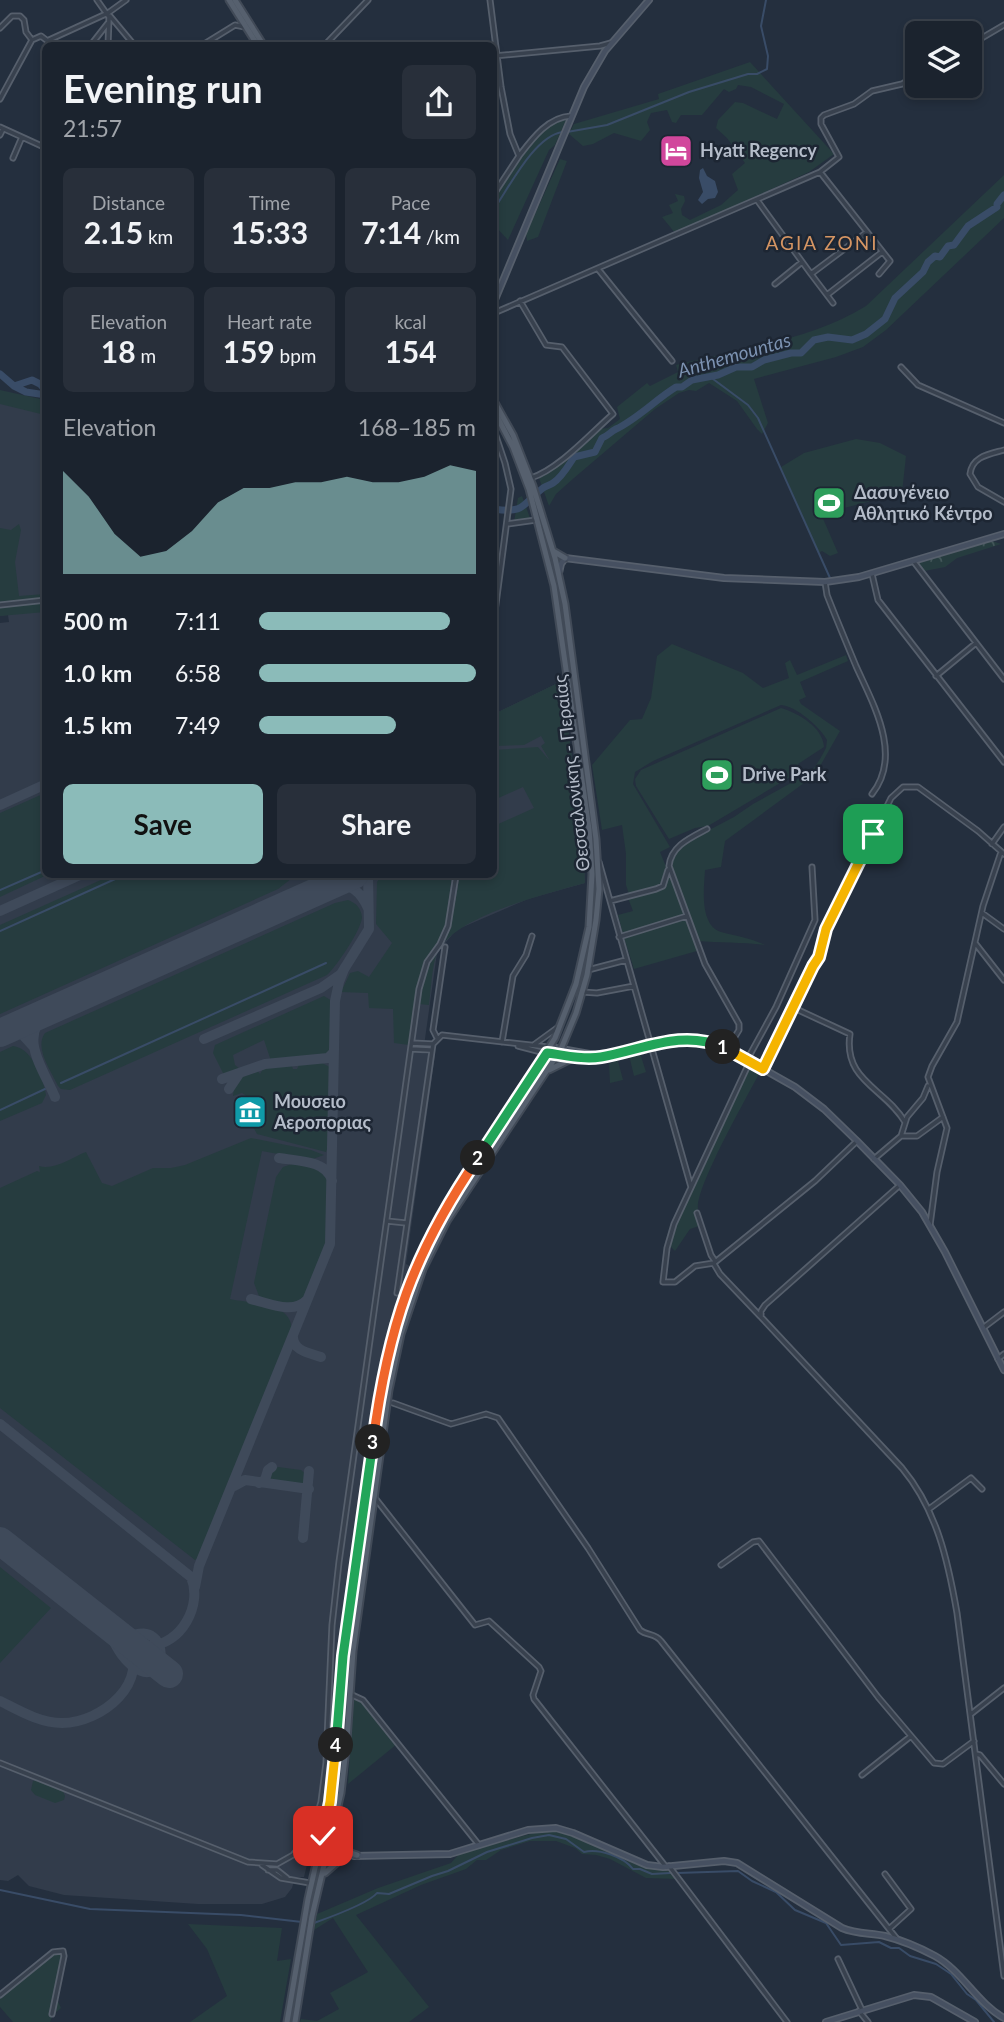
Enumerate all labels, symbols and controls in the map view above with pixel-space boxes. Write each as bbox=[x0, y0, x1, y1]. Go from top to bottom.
map controls bbox=[905, 21, 982, 98]
button: layers bbox=[905, 21, 982, 98]
text: Evening run bbox=[63, 65, 263, 111]
button: share bbox=[402, 65, 476, 139]
text: 21:57 bbox=[63, 114, 122, 142]
hotel icon: Hyatt Regency bbox=[657, 132, 695, 170]
place label: Hyatt Regency bbox=[700, 139, 817, 161]
text: Distance bbox=[92, 191, 165, 214]
text: Time bbox=[249, 191, 290, 214]
text: Pace bbox=[391, 191, 430, 214]
text: 2.15 bbox=[84, 214, 143, 250]
text: 15:33 bbox=[231, 214, 308, 250]
text: 7:14 bbox=[361, 214, 421, 250]
text: km bbox=[143, 225, 173, 248]
text: /km bbox=[421, 225, 460, 248]
district label: AGIA ZONI bbox=[766, 231, 878, 254]
text: Elevation bbox=[90, 310, 167, 333]
text: Heart rate bbox=[227, 310, 312, 333]
text: kcal bbox=[394, 310, 427, 333]
water label: Anthemountas bbox=[674, 327, 793, 382]
text: 18 bbox=[101, 333, 136, 369]
text: 159 bbox=[223, 333, 275, 369]
text: 154 bbox=[384, 333, 437, 369]
text: m bbox=[136, 344, 156, 367]
text: bpm bbox=[275, 344, 316, 367]
text: Elevation bbox=[63, 413, 156, 441]
text: 168–185 m bbox=[358, 413, 476, 441]
place label: Δασυγένειο Αθλητικό Κέντρο bbox=[853, 481, 992, 524]
sports icon: Δασυγένειο Αθλητικό Κέντρο bbox=[810, 484, 848, 522]
text: 500 m bbox=[63, 607, 128, 635]
text: 7:11 bbox=[175, 607, 221, 635]
text: 1.0 km bbox=[63, 659, 132, 687]
text: 6:58 bbox=[175, 659, 221, 687]
street label: Θεσσαλονίκης - Περαίας bbox=[548, 673, 594, 873]
text: 1.5 km bbox=[63, 711, 132, 739]
text: 7:49 bbox=[175, 711, 221, 739]
sports icon: Drive Park bbox=[698, 756, 736, 794]
place label: Drive Park bbox=[742, 763, 827, 785]
button: Save bbox=[63, 784, 263, 864]
button: Share bbox=[277, 784, 476, 864]
pin bbox=[843, 804, 903, 864]
icon: arrive bbox=[854, 815, 892, 853]
pin: 1 bbox=[706, 1030, 740, 1064]
text: 1 bbox=[717, 1035, 728, 1058]
place label: Μουσειο Αεροποριας bbox=[273, 1090, 372, 1133]
museum icon: Μουσειο Αεροποριας bbox=[231, 1093, 269, 1131]
pin: 2 bbox=[461, 1140, 496, 1176]
text: 2 bbox=[472, 1146, 483, 1169]
pin: 3 bbox=[356, 1424, 390, 1460]
text: 3 bbox=[367, 1430, 378, 1453]
pin: 4 bbox=[318, 1728, 354, 1762]
text: 4 bbox=[330, 1733, 341, 1756]
pin bbox=[293, 1806, 353, 1866]
icon: check bbox=[304, 1817, 342, 1855]

